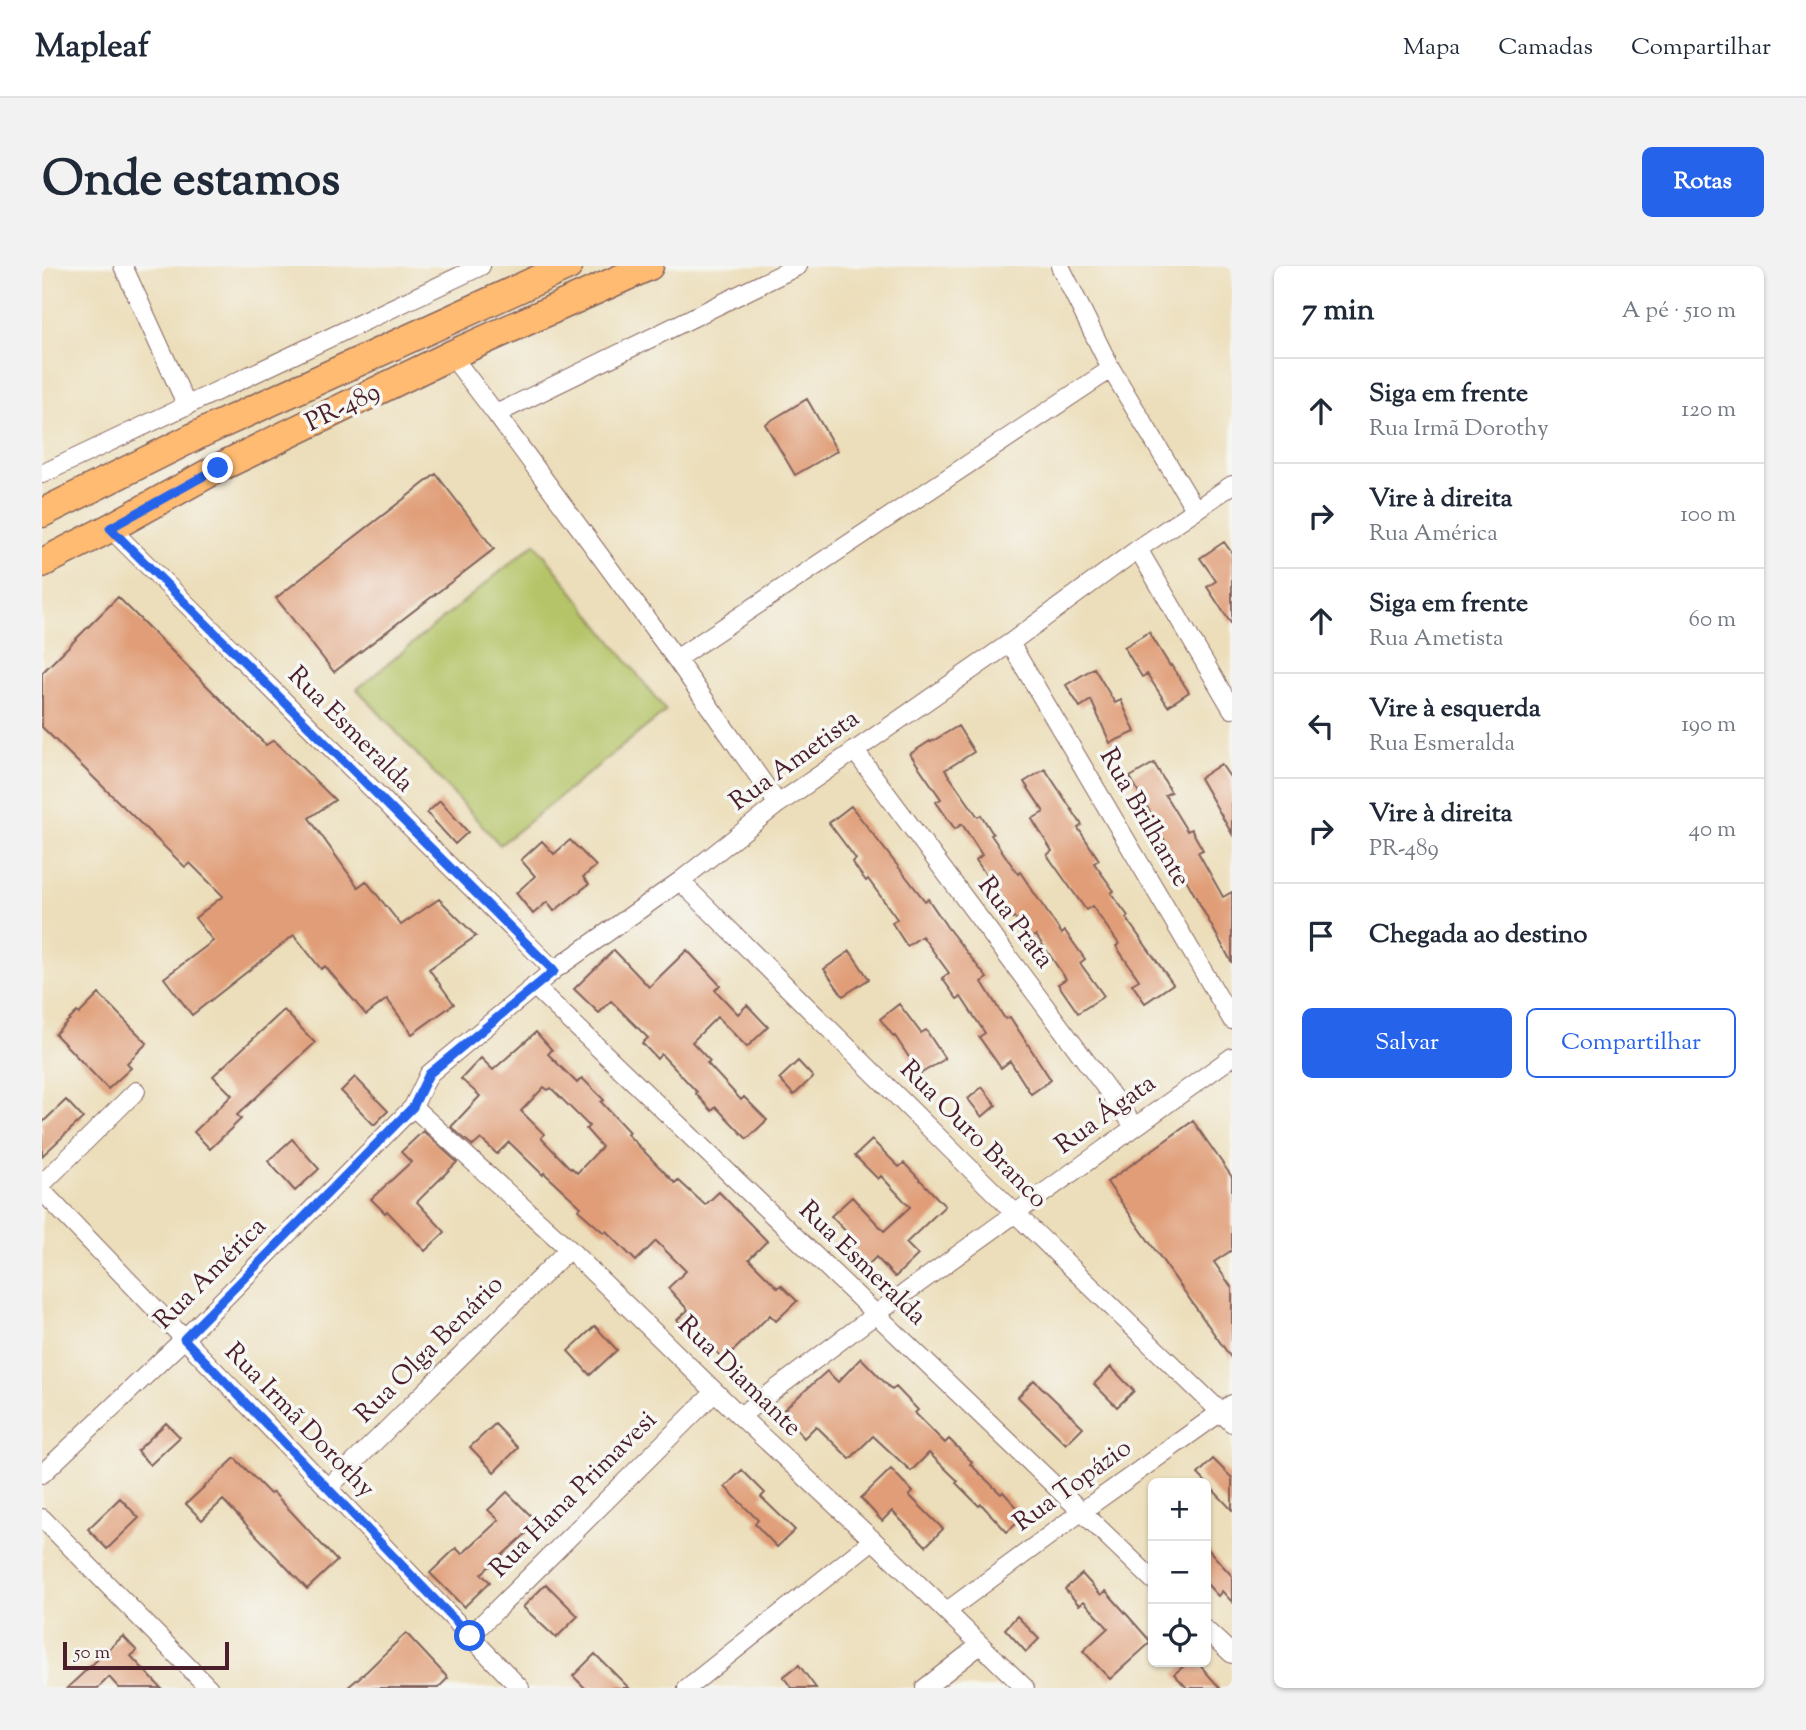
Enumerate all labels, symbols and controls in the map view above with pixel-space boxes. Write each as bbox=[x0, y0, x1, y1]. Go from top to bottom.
text: Mapleaf bbox=[35, 24, 149, 72]
text: Mapa bbox=[1403, 31, 1460, 65]
text: Camadas bbox=[1498, 31, 1593, 65]
text: Compartilhar bbox=[1631, 31, 1771, 65]
text: Onde estamos bbox=[42, 147, 340, 217]
button: Rotas bbox=[1642, 147, 1764, 217]
text: 7 min bbox=[1302, 290, 1374, 333]
text: A pé · 510 m bbox=[1622, 295, 1736, 328]
street label: PR-489 bbox=[299, 374, 387, 442]
text: Siga em frente bbox=[1369, 376, 1528, 413]
icon: ahead bbox=[1302, 392, 1340, 430]
text: 120 m bbox=[1681, 394, 1736, 427]
text: Rua Irmã Dorothy bbox=[1369, 413, 1549, 446]
route end bbox=[202, 452, 233, 483]
text: Vire à direita bbox=[1369, 481, 1513, 518]
icon: right bbox=[1302, 497, 1340, 535]
text: 100 m bbox=[1680, 499, 1736, 532]
text: Rua América bbox=[1369, 518, 1498, 551]
text: Siga em frente bbox=[1369, 586, 1528, 623]
icon: ahead bbox=[1302, 602, 1340, 640]
text: 60 m bbox=[1688, 604, 1736, 637]
text: Rua Ametista bbox=[1369, 623, 1504, 656]
street label: Rua Esmeralda bbox=[279, 659, 421, 801]
text: Vire à esquerda bbox=[1369, 691, 1541, 728]
street label: Rua Ametista bbox=[723, 701, 867, 821]
icon: left bbox=[1302, 707, 1340, 745]
text: 190 m bbox=[1681, 709, 1736, 742]
text: Rua Esmeralda bbox=[1369, 728, 1515, 761]
street label: Rua Brilhante bbox=[1089, 742, 1199, 894]
text: Vire à direita bbox=[1369, 796, 1513, 833]
icon: right bbox=[1302, 812, 1340, 850]
text: 40 m bbox=[1689, 814, 1736, 847]
text: PR-489 bbox=[1369, 833, 1439, 866]
street label: Rua Prata bbox=[968, 869, 1062, 977]
icon: arrive bbox=[1302, 917, 1340, 955]
text: Chegada ao destino bbox=[1369, 917, 1587, 954]
button: Salvar bbox=[1302, 1008, 1512, 1078]
button: Compartilhar bbox=[1526, 1008, 1736, 1078]
street label: Rua Ouro Branco bbox=[891, 1053, 1055, 1217]
street label: Rua Ágata bbox=[1048, 1066, 1164, 1164]
street label: Rua Esmeralda bbox=[790, 1193, 934, 1335]
street label: Rua América bbox=[146, 1209, 276, 1339]
street label: Rua Olga Benário bbox=[347, 1267, 513, 1433]
street label: Rua Diamante bbox=[669, 1308, 809, 1446]
street label: Rua Irmã Dorothy bbox=[215, 1335, 383, 1507]
street label: Rua Hana Primavesi bbox=[482, 1403, 666, 1587]
street label: Rua Topázio bbox=[1006, 1430, 1140, 1542]
map controls bbox=[1148, 1478, 1211, 1667]
button: + bbox=[1148, 1478, 1211, 1541]
button: − bbox=[1148, 1541, 1211, 1604]
button: locate bbox=[1148, 1604, 1211, 1667]
route start bbox=[454, 1620, 485, 1651]
scale bar bbox=[63, 1639, 229, 1671]
text: 50 m bbox=[74, 1640, 110, 1667]

